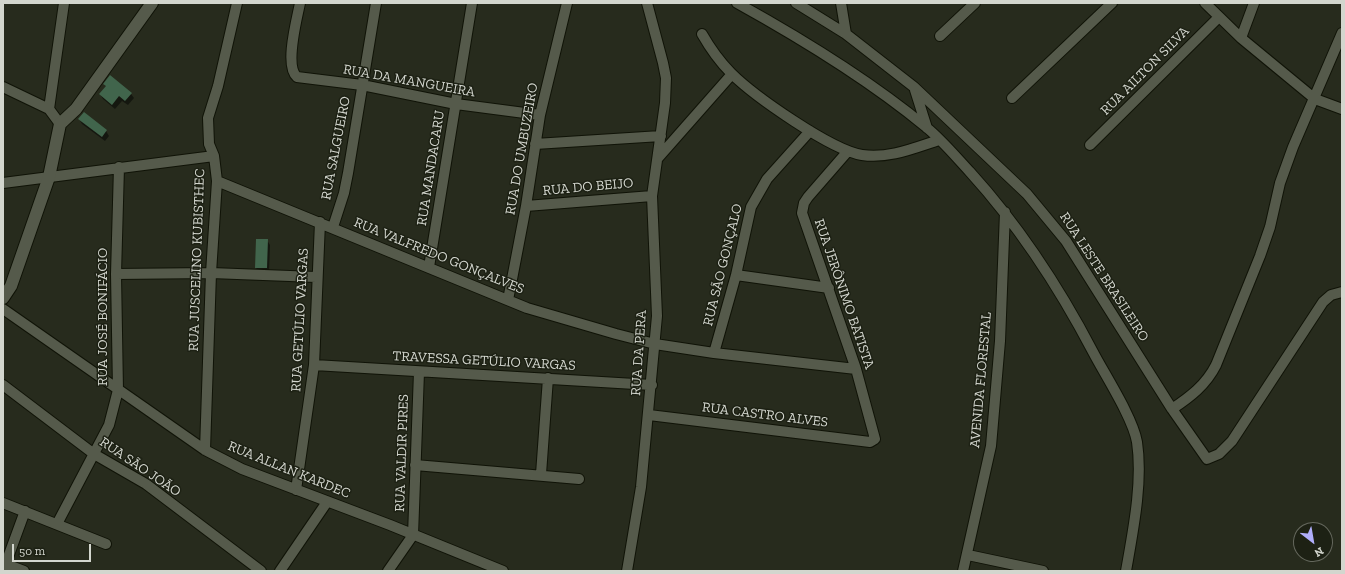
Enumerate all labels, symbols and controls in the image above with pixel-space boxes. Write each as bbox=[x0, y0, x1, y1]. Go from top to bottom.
street label: RUA AILTON SILVA bbox=[1097, 23, 1193, 119]
street label: RUA DA MANGUEIRA bbox=[342, 61, 476, 101]
street label: RUA DO UMBUZEIRO bbox=[502, 82, 542, 216]
street label: RUA SALGUEIRO bbox=[318, 95, 354, 201]
street label: RUA MANDACARU bbox=[414, 109, 448, 227]
street label: RUA JUSCELINO KUBISTHEC bbox=[185, 168, 209, 352]
street label: RUA DO BEIJO bbox=[542, 175, 634, 199]
street label: RUA SÃO GONÇALO bbox=[700, 202, 746, 328]
street label: RUA LESTE BRASILEIRO bbox=[1056, 209, 1152, 345]
street label: RUA VALFREDO GONÇALVES bbox=[351, 214, 527, 298]
street label: RUA JERÔNIMO BATISTA bbox=[810, 217, 878, 371]
street label: RUA JOSÉ BONIFÁCIO bbox=[95, 248, 111, 386]
street label: RUA GETÚLIO VARGAS bbox=[288, 248, 312, 392]
street label: RUA DA PERA bbox=[628, 310, 650, 396]
street label: AVENIDA FLORESTAL bbox=[967, 311, 995, 449]
street label: TRAVESSA GETÚLIO VARGAS bbox=[392, 348, 576, 374]
street label: RUA VALDIR PIRES bbox=[392, 394, 412, 512]
street label: RUA CASTRO ALVES bbox=[701, 399, 829, 431]
street label: RUA SÃO JOÃO bbox=[96, 434, 184, 500]
street label: RUA ALLAN KARDEC bbox=[225, 438, 353, 502]
north arrow bbox=[1293, 522, 1333, 562]
scale bar bbox=[14, 536, 93, 562]
text: 50 m bbox=[19, 544, 45, 558]
text: N bbox=[1312, 544, 1326, 560]

